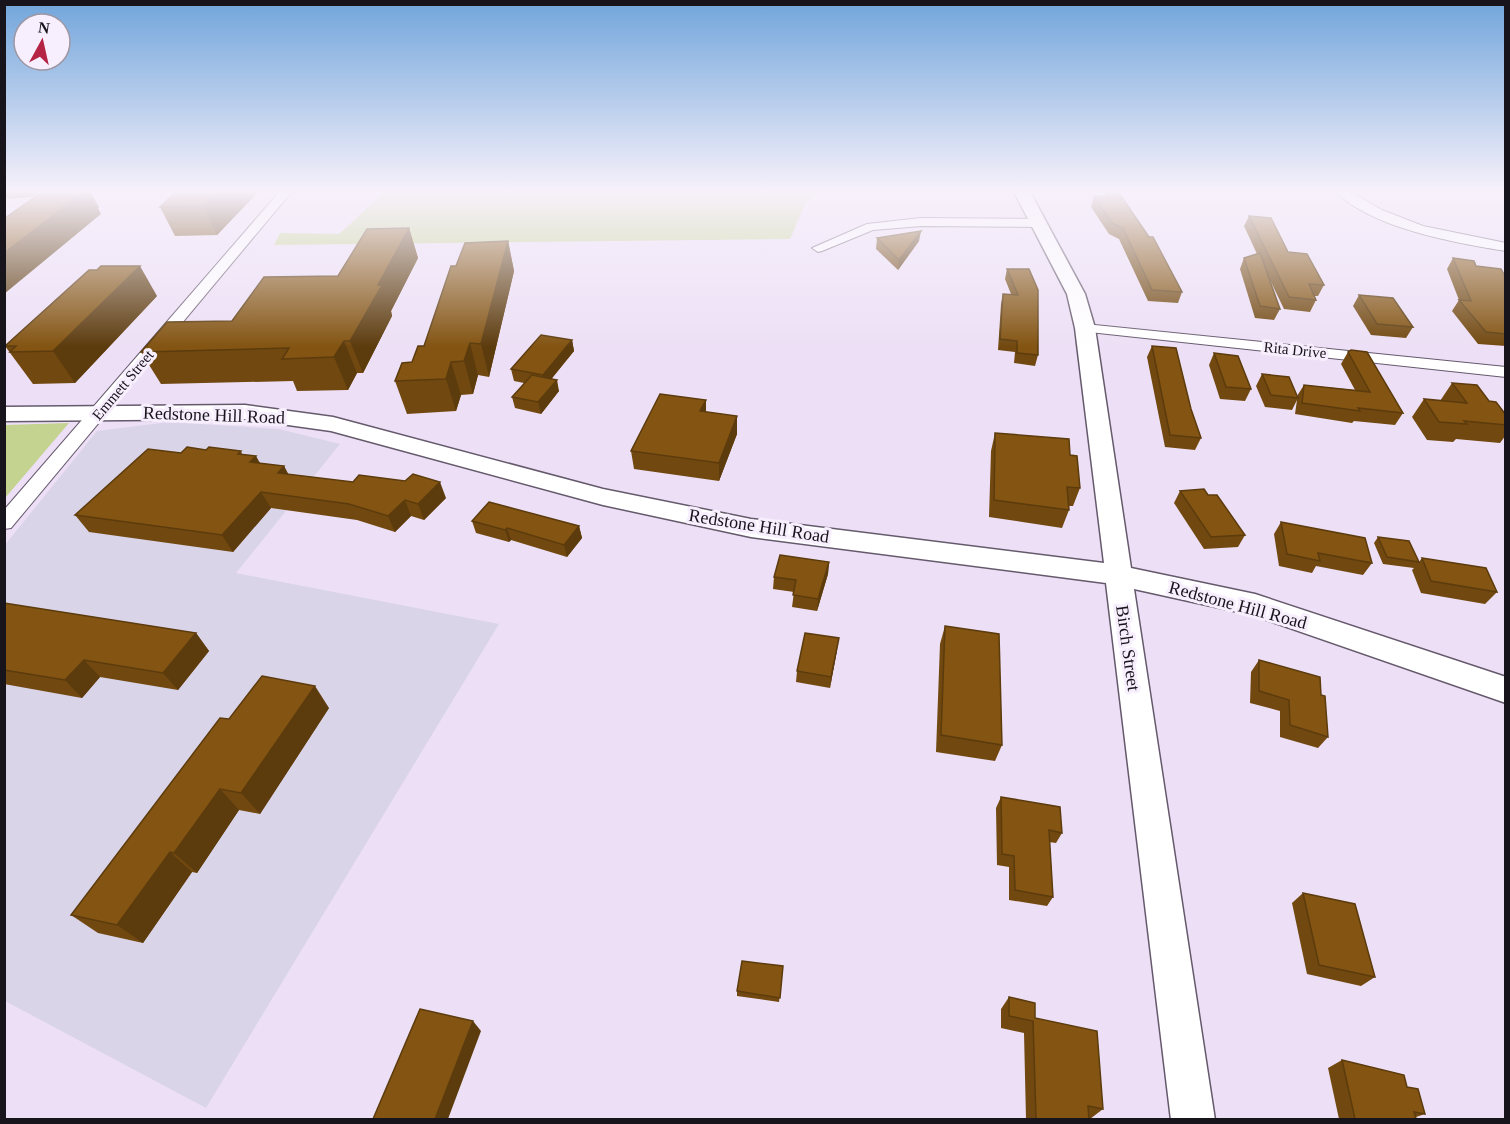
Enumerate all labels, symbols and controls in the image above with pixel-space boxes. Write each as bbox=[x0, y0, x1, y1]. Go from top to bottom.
north arrow bbox=[12, 12, 72, 72]
text: N bbox=[37, 18, 51, 37]
street label: Rita Drive bbox=[1263, 339, 1327, 361]
street label: Emmett Street bbox=[89, 346, 157, 423]
street label: Redstone Hill Road bbox=[143, 403, 285, 427]
street label: Redstone Hill Road bbox=[687, 505, 831, 547]
street label: Redstone Hill Road bbox=[1167, 577, 1309, 633]
street label: Birch Street bbox=[1112, 604, 1144, 692]

